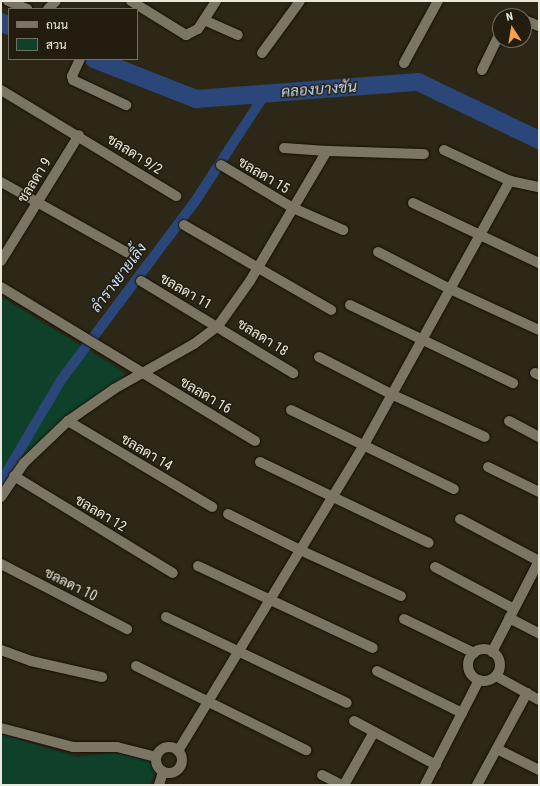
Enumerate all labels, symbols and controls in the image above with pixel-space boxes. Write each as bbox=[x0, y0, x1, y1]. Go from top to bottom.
legend bbox=[8, 8, 138, 60]
north arrow bbox=[492, 8, 532, 48]
text: N bbox=[505, 10, 514, 24]
text: ถนน bbox=[46, 18, 68, 32]
text: สวน bbox=[46, 38, 67, 52]
water label: คลองบางชัน bbox=[281, 78, 357, 102]
street label: ชลลดา 9/2 bbox=[104, 130, 166, 178]
street label: ชลลดา 15 bbox=[235, 153, 293, 197]
street label: ชลลดา 9 bbox=[14, 154, 54, 206]
water label: ลำรางยายเลิ้ง bbox=[87, 240, 151, 316]
street label: ชลลดา 11 bbox=[157, 270, 215, 312]
street label: ชลลดา 18 bbox=[234, 315, 292, 359]
street label: ชลลดา 16 bbox=[177, 373, 235, 417]
street label: ชลลดา 14 bbox=[118, 430, 176, 474]
street label: ชลลดา 12 bbox=[72, 491, 130, 535]
street label: ชลลดา 10 bbox=[42, 564, 100, 604]

